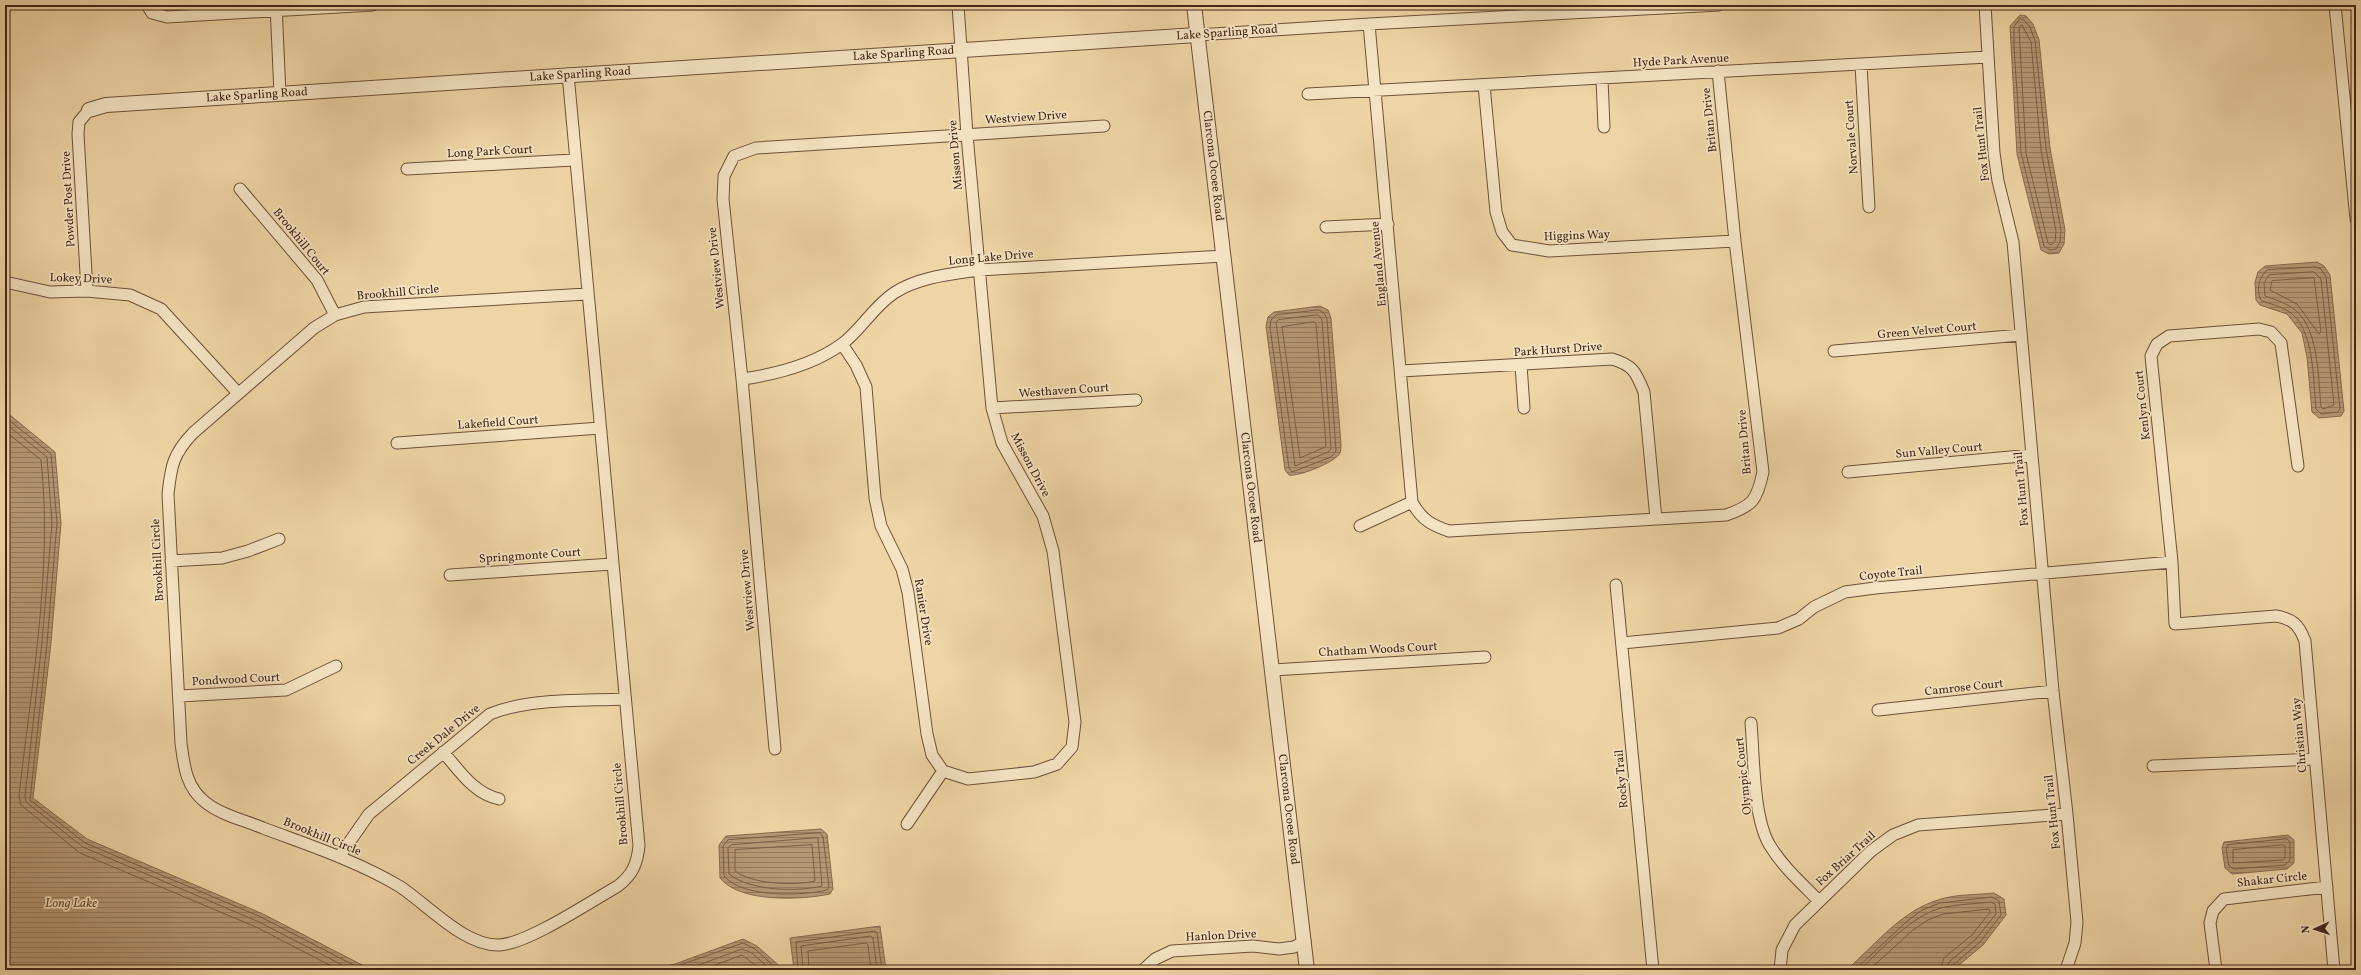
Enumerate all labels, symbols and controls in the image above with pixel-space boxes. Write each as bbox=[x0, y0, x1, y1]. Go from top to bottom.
street label: Lake Sparling Road bbox=[1176, 21, 1278, 45]
street label: Lake Sparling Road bbox=[852, 43, 955, 65]
street label: Hyde Park Avenue bbox=[1632, 50, 1730, 72]
street label: Lake Sparling Road bbox=[529, 63, 632, 86]
street label: Lake Sparling Road bbox=[206, 84, 308, 107]
street label: Britan Drive bbox=[1699, 86, 1721, 153]
street label: Norvale Court bbox=[1841, 99, 1863, 175]
street label: Fox Hunt Trail bbox=[1970, 106, 1994, 182]
street label: Westview Drive bbox=[984, 107, 1068, 129]
street label: Clarcona Ocoee Road bbox=[1198, 110, 1227, 222]
street label: Misson Drive bbox=[945, 119, 967, 191]
street label: Long Park Court bbox=[447, 142, 533, 162]
street label: Powder Post Drive bbox=[58, 150, 80, 247]
street label: Brookhill Court bbox=[269, 205, 333, 279]
street label: England Avenue bbox=[1367, 220, 1391, 307]
street label: Westview Drive bbox=[705, 226, 729, 310]
street label: Higgins Way bbox=[1544, 227, 1611, 245]
street label: Long Lake Drive bbox=[948, 246, 1034, 270]
street label: Lokey Drive bbox=[49, 270, 113, 288]
street label: Brookhill Circle bbox=[356, 281, 440, 305]
street label: Green Velvet Court bbox=[1877, 319, 1977, 343]
street label: Park Hurst Drive bbox=[1513, 339, 1603, 361]
street label: Kenlyn Court bbox=[2131, 369, 2155, 441]
street label: Westhaven Court bbox=[1018, 380, 1110, 402]
street label: Britan Drive bbox=[1734, 409, 1756, 475]
street label: Lakefield Court bbox=[457, 412, 539, 434]
street label: Misson Drive bbox=[1006, 430, 1054, 500]
street label: Clarcona Ocoee Road bbox=[1236, 432, 1265, 544]
street label: Sun Valley Court bbox=[1895, 439, 1983, 463]
street label: Fox Hunt Trail bbox=[2011, 451, 2033, 527]
street label: Brookhill Circle bbox=[148, 518, 168, 602]
street label: Springmonte Court bbox=[479, 544, 581, 568]
street label: Westview Drive bbox=[736, 548, 760, 632]
street label: Coyote Trail bbox=[1859, 563, 1924, 585]
street label: Ranier Drive bbox=[910, 577, 936, 647]
street label: Chatham Woods Court bbox=[1318, 639, 1438, 661]
street label: Pondwood Court bbox=[191, 670, 281, 690]
street label: Camrose Court bbox=[1924, 676, 2004, 700]
street label: Christian Way bbox=[2289, 696, 2311, 773]
street label: Creek Dale Drive bbox=[404, 701, 484, 769]
street label: Olympic Court bbox=[1732, 736, 1756, 816]
street label: Rocky Trail bbox=[1611, 749, 1633, 809]
street label: Clarcona Ocoee Road bbox=[1274, 753, 1303, 866]
street label: Brookhill Circle bbox=[609, 762, 633, 846]
street label: Fox Hunt Trail bbox=[2041, 774, 2065, 850]
street label: Brookhill Circle bbox=[281, 814, 364, 860]
street label: Fox Briar Trail bbox=[1813, 828, 1879, 890]
street label: Shakar Circle bbox=[2236, 868, 2308, 892]
water label: Long Lake bbox=[45, 895, 97, 913]
north arrow bbox=[2295, 909, 2335, 949]
text: N bbox=[2299, 925, 2314, 934]
street label: Hanlon Drive bbox=[1185, 926, 1257, 946]

